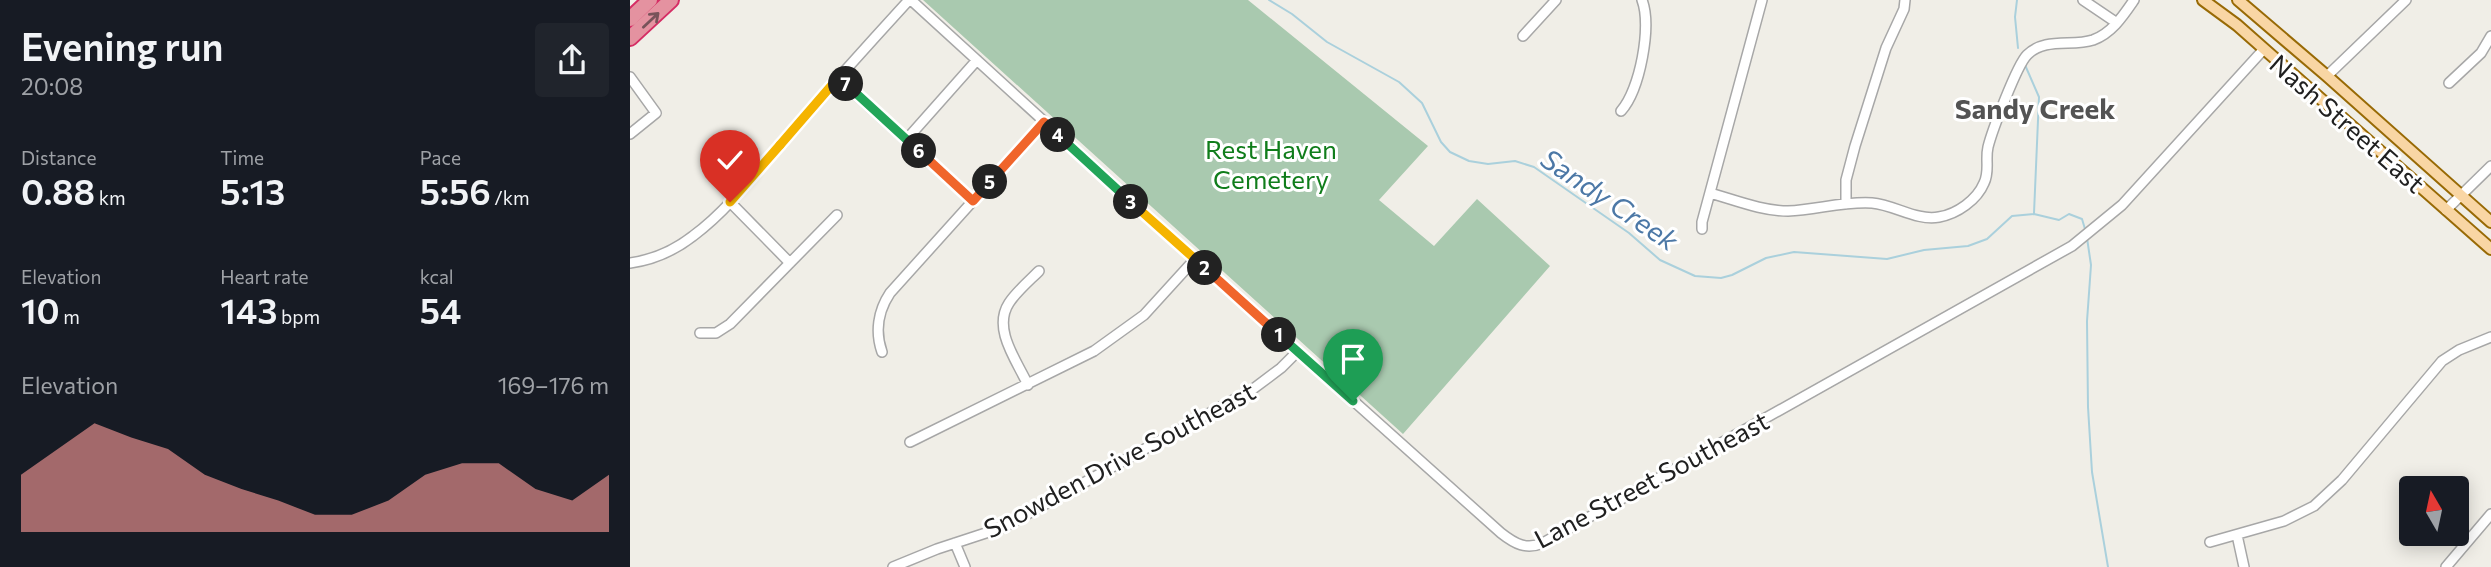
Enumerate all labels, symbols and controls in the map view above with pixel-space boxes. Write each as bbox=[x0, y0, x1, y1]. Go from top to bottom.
one-way arrow bbox=[642, 11, 659, 28]
text: Evening run bbox=[21, 22, 224, 69]
button: share bbox=[535, 23, 609, 97]
street label: Nash Street East bbox=[2264, 47, 2432, 199]
pin: 7 bbox=[828, 66, 864, 102]
text: 20:08 bbox=[21, 72, 83, 100]
text: 7 bbox=[840, 72, 851, 95]
district label: Sandy Creek bbox=[1955, 91, 2115, 125]
pin: 4 bbox=[1040, 118, 1076, 152]
text: 4 bbox=[1052, 123, 1063, 146]
pin bbox=[700, 130, 760, 202]
park label: Rest Haven Cemetery bbox=[1205, 133, 1337, 194]
pin: 6 bbox=[902, 134, 936, 168]
text: 6 bbox=[913, 139, 924, 162]
icon: check bbox=[711, 141, 749, 179]
water label: Sandy Creek bbox=[1535, 141, 1686, 258]
text: Distance bbox=[21, 146, 97, 169]
text: Time bbox=[220, 146, 264, 169]
text: Pace bbox=[420, 146, 461, 169]
pin: 5 bbox=[972, 164, 1008, 200]
text: 0.88 bbox=[21, 169, 95, 212]
text: 5:13 bbox=[220, 169, 285, 212]
text: 5:56 bbox=[420, 169, 491, 212]
text: 5 bbox=[984, 170, 995, 193]
pin: 3 bbox=[1114, 184, 1148, 220]
text: km bbox=[95, 186, 126, 209]
text: /km bbox=[491, 186, 530, 209]
text: 3 bbox=[1125, 190, 1136, 213]
pin: 2 bbox=[1188, 250, 1222, 286]
text: 2 bbox=[1199, 256, 1210, 279]
text: Elevation bbox=[21, 265, 101, 288]
text: Heart rate bbox=[220, 265, 309, 288]
text: kcal bbox=[420, 265, 454, 288]
text: 10 bbox=[21, 288, 60, 331]
text: 143 bbox=[220, 288, 277, 331]
text: 54 bbox=[420, 288, 461, 331]
text: m bbox=[60, 305, 80, 328]
text: bpm bbox=[277, 305, 320, 328]
pin: 1 bbox=[1262, 318, 1296, 352]
text: 1 bbox=[1274, 323, 1283, 346]
pin bbox=[1323, 329, 1383, 401]
icon: arrive bbox=[1334, 340, 1372, 378]
text: Elevation bbox=[21, 371, 118, 399]
text: 169–176 m bbox=[498, 371, 609, 399]
street label: Snowden Drive Southeast bbox=[978, 374, 1260, 544]
street label: Lane Street Southeast bbox=[1528, 404, 1774, 554]
north arrow bbox=[2399, 476, 2469, 546]
map controls bbox=[2399, 476, 2469, 546]

